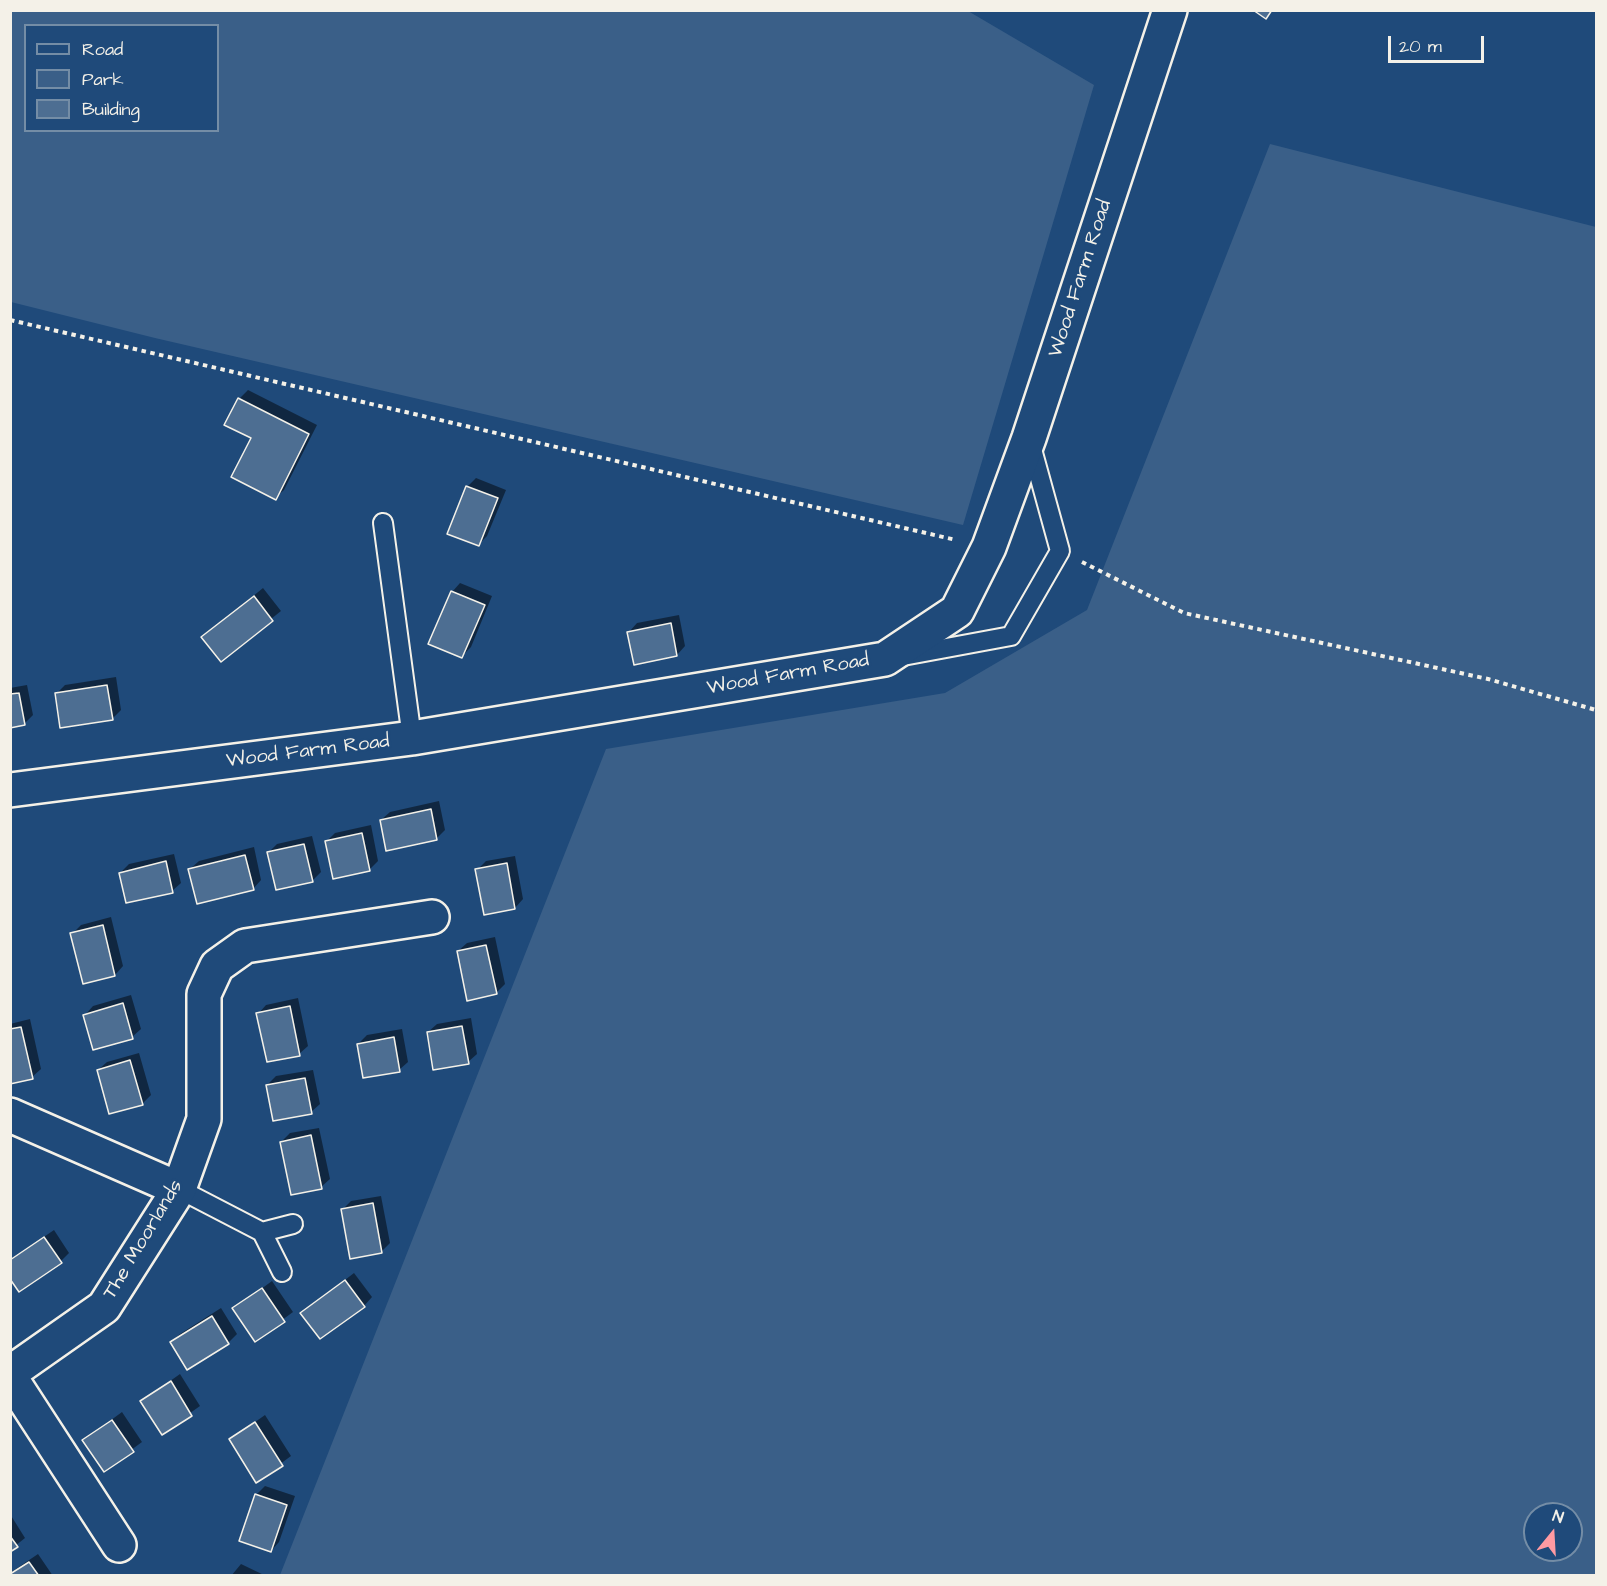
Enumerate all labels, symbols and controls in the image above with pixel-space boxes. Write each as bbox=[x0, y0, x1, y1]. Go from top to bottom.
legend bbox=[24, 24, 219, 132]
scale bar bbox=[1391, 24, 1487, 62]
text: 20 m bbox=[1399, 34, 1442, 59]
text: Road bbox=[82, 37, 123, 62]
text: Park bbox=[82, 67, 124, 92]
text: Building bbox=[82, 97, 140, 122]
street label: Wood Farm Road bbox=[1044, 197, 1118, 361]
street label: Wood Farm Road bbox=[705, 649, 871, 701]
street label: Wood Farm Road bbox=[225, 730, 391, 774]
street label: The Moorlands bbox=[99, 1176, 189, 1304]
north arrow bbox=[1523, 1502, 1583, 1562]
text: N bbox=[1550, 1505, 1566, 1529]

